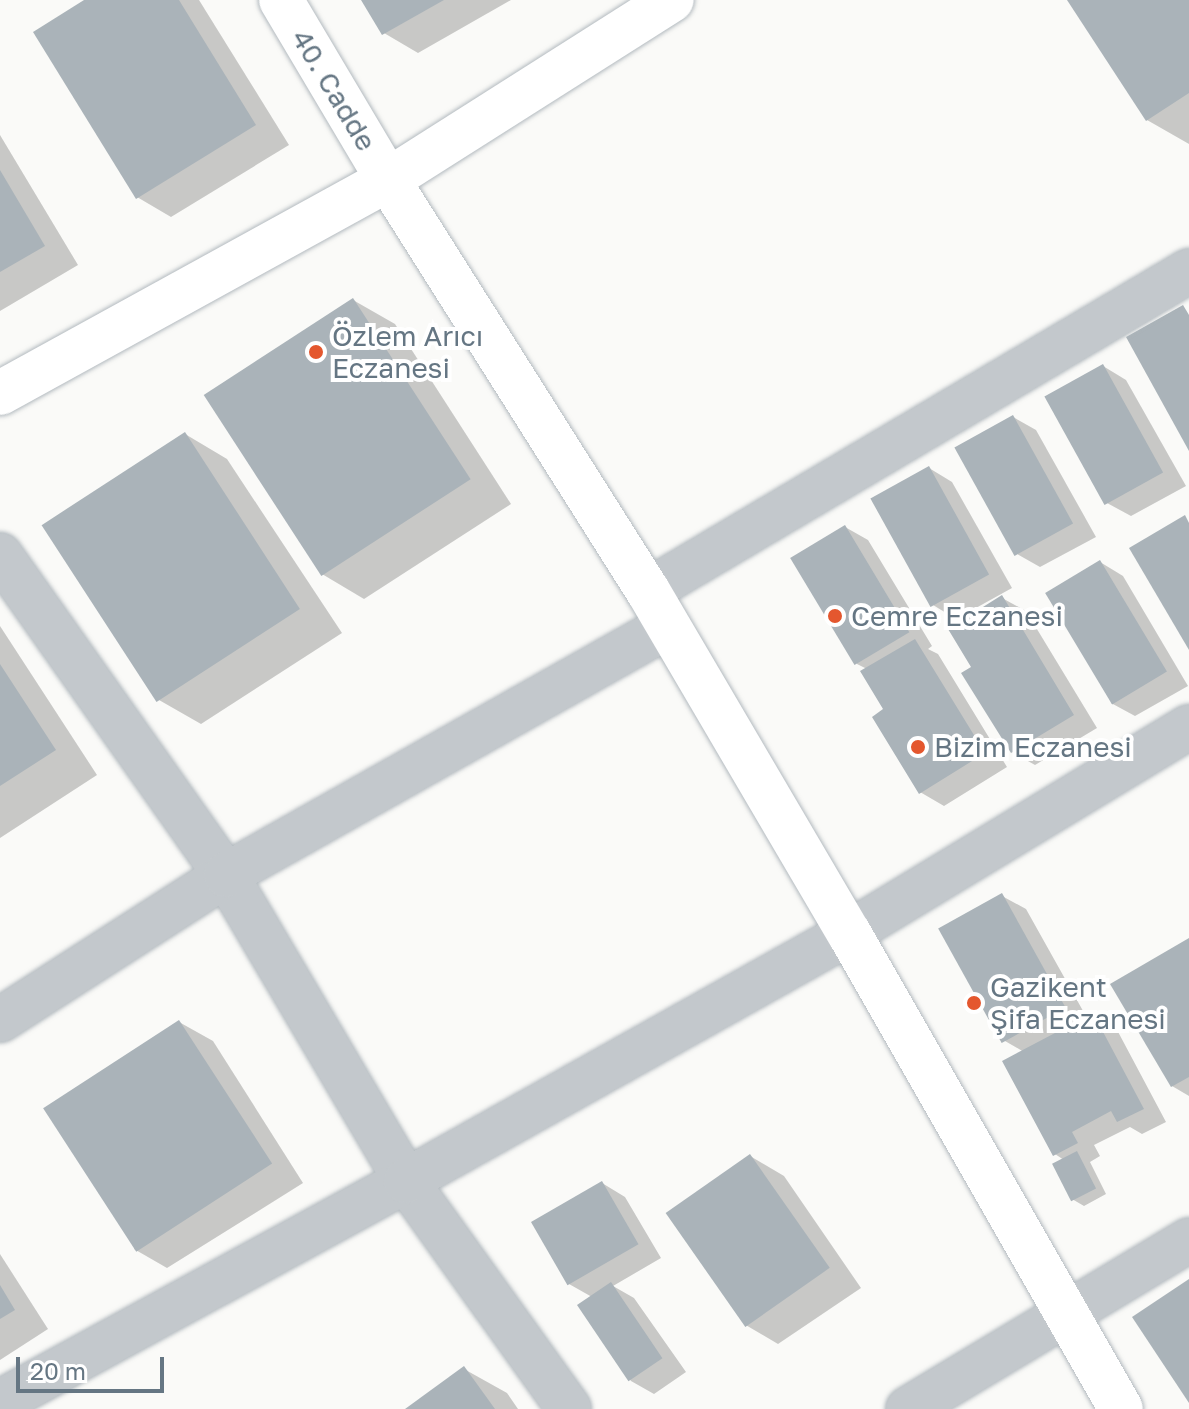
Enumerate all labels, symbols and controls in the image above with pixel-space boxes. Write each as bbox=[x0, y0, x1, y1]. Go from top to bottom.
street label: 40. Cadde bbox=[285, 23, 383, 157]
place label: Özlem Arıcı Eczanesi bbox=[332, 319, 483, 385]
marker: Özlem Arıcı Eczanesi bbox=[307, 343, 325, 361]
place label: Cemre Eczanesi bbox=[851, 599, 1063, 633]
marker: Cemre Eczanesi bbox=[826, 607, 844, 625]
place label: Bizim Eczanesi bbox=[934, 730, 1132, 764]
marker: Bizim Eczanesi bbox=[909, 738, 927, 756]
place label: Gazikent Şifa Eczanesi bbox=[990, 970, 1166, 1036]
marker: Gazikent Şifa Eczanesi bbox=[965, 994, 983, 1012]
scale bar bbox=[20, 1341, 168, 1391]
text: 20 m bbox=[30, 1356, 86, 1385]

